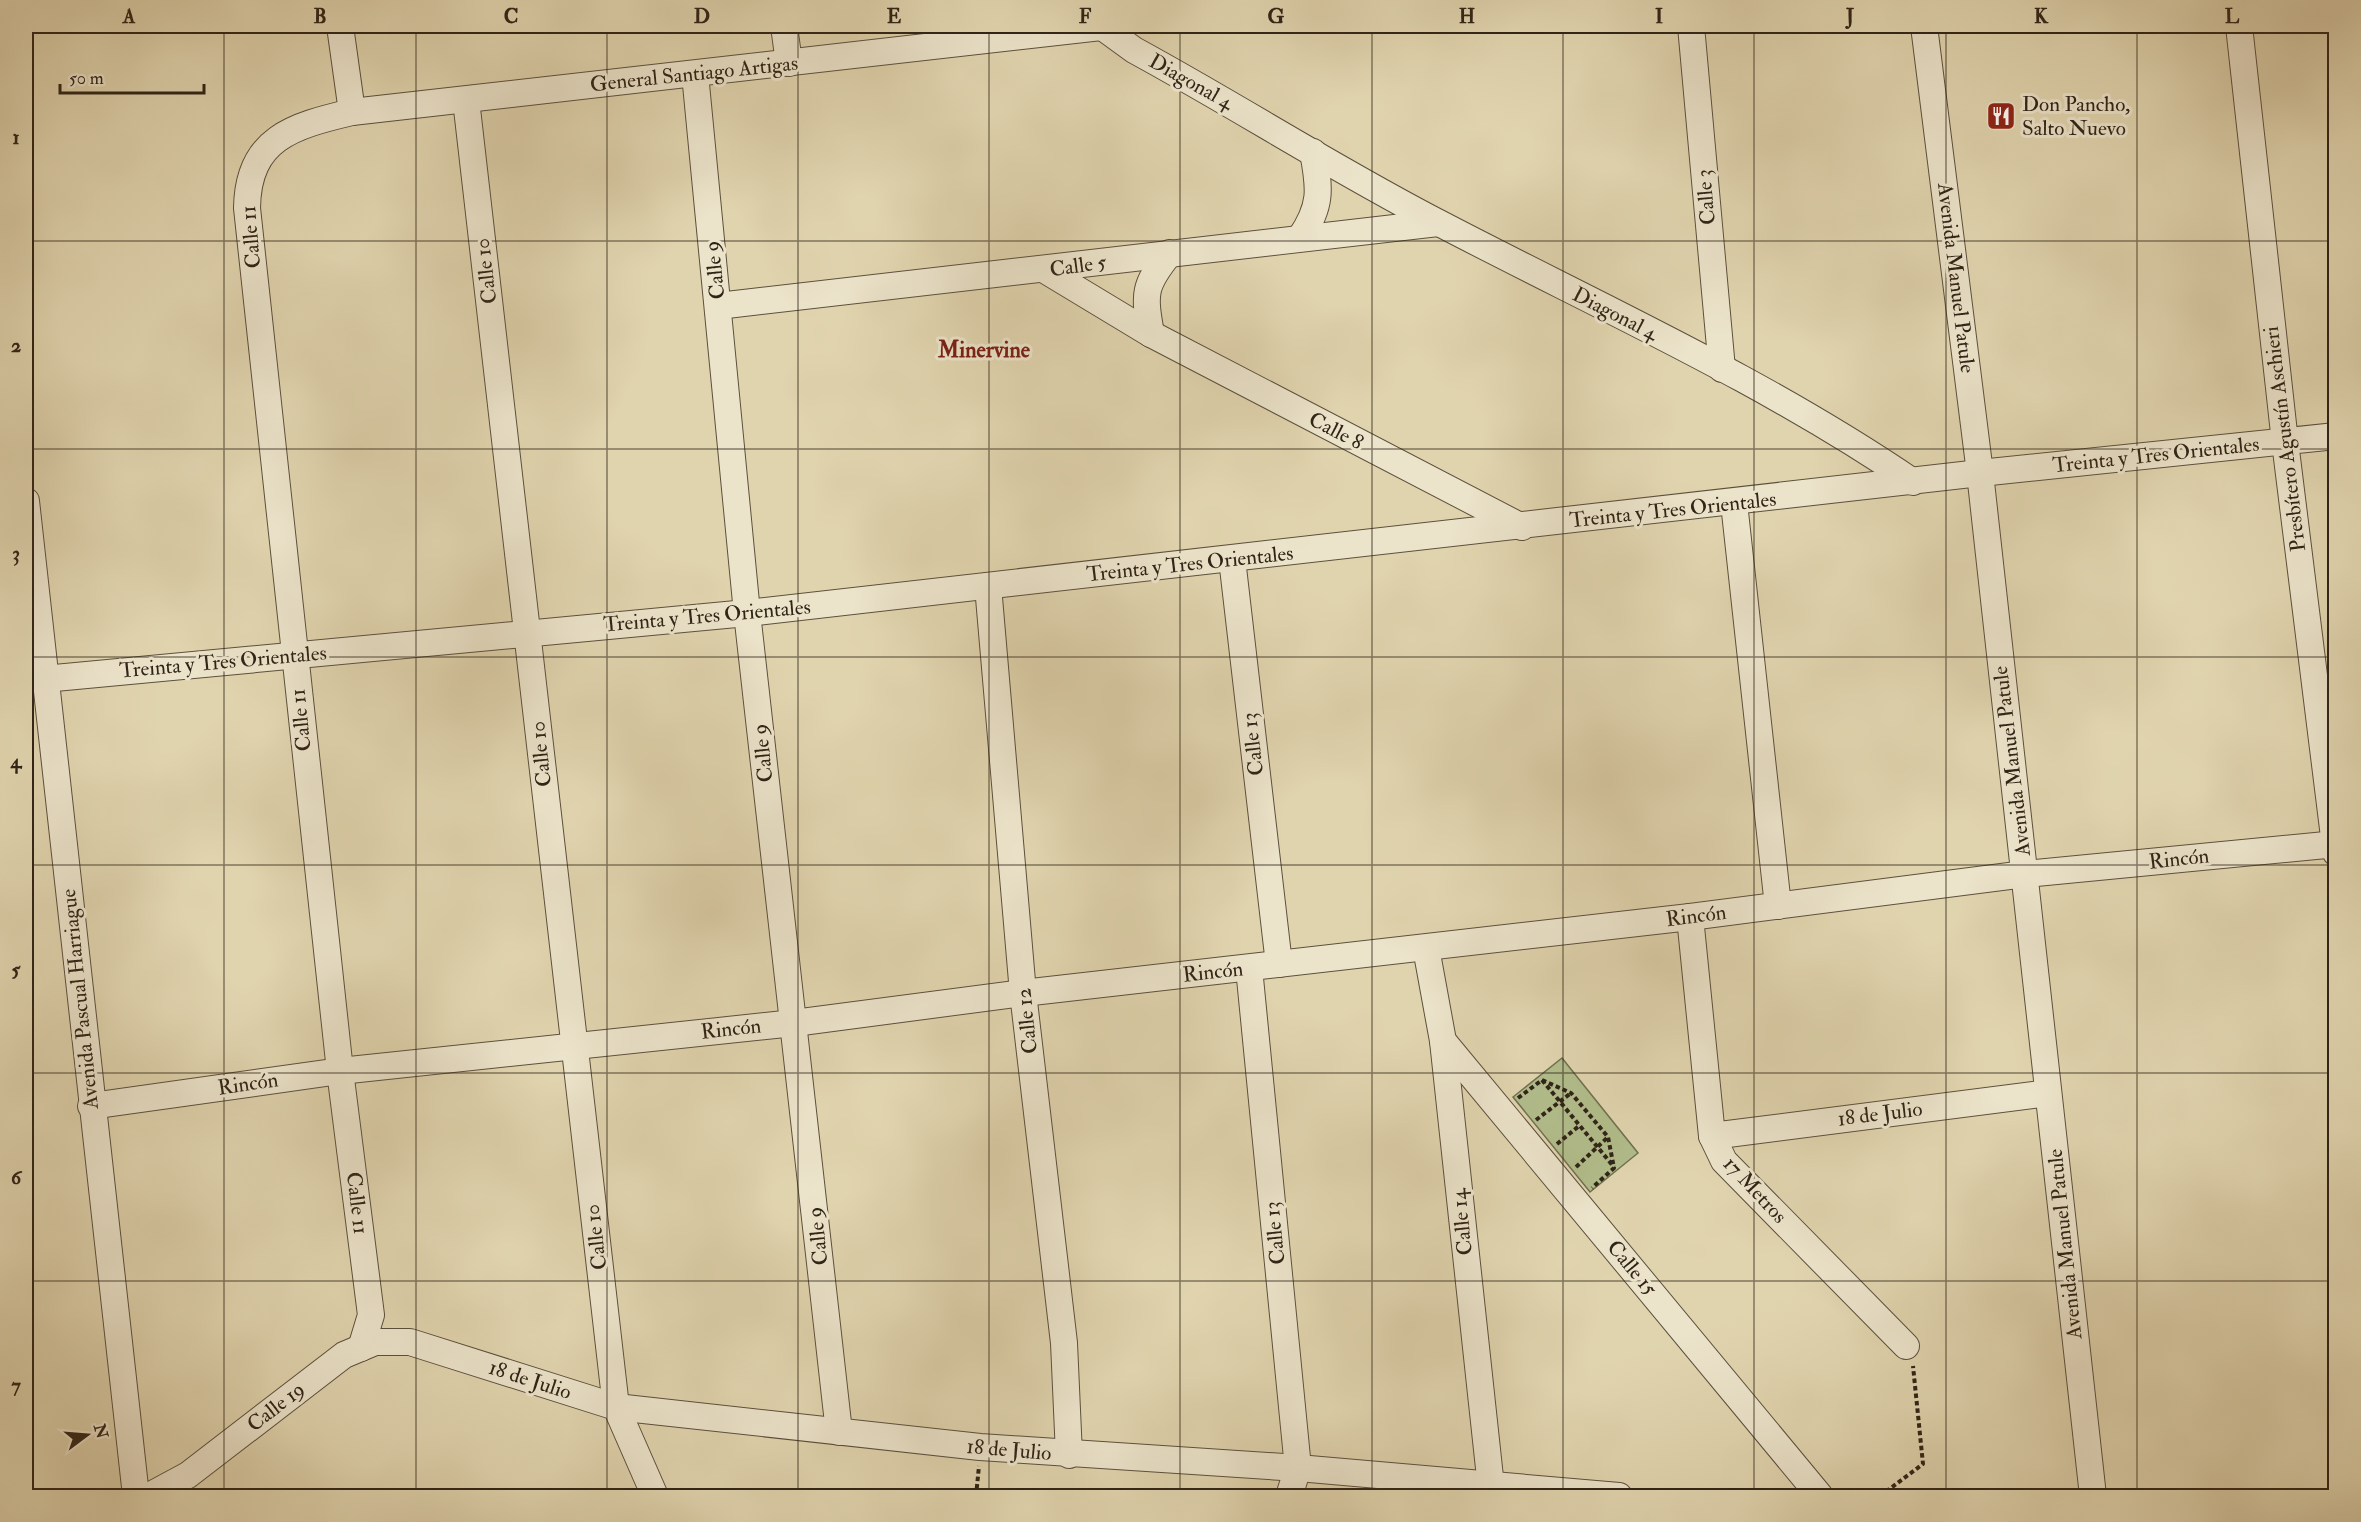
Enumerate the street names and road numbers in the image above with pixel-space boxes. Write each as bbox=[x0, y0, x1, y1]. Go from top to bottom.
street label: Diagonal 4 bbox=[1144, 48, 1239, 117]
street label: General Santiago Artigas bbox=[589, 50, 799, 98]
street label: Calle 3 bbox=[1690, 168, 1722, 226]
street label: Avenida Manuel Patule bbox=[1931, 180, 1981, 375]
street label: Calle 11 bbox=[235, 205, 267, 269]
street label: Calle 10 bbox=[469, 237, 503, 305]
street label: Calle 9 bbox=[699, 239, 731, 301]
street label: Calle 5 bbox=[1048, 249, 1109, 283]
street label: Diagonal 4 bbox=[1568, 281, 1664, 348]
street label: Presbítero Agustín Aschieri bbox=[2258, 324, 2312, 553]
street label: Calle 8 bbox=[1304, 406, 1368, 456]
street label: Treinta y Tres Orientales bbox=[2051, 431, 2261, 479]
street label: Treinta y Tres Orientales bbox=[1568, 486, 1778, 534]
street label: Treinta y Tres Orientales bbox=[1085, 540, 1295, 588]
street label: Treinta y Tres Orientales bbox=[602, 593, 812, 639]
street label: Treinta y Tres Orientales bbox=[118, 639, 328, 685]
street label: Avenida Manuel Patule bbox=[1987, 664, 2037, 859]
street label: Calle 11 bbox=[284, 687, 318, 753]
street label: Calle 13 bbox=[1236, 711, 1270, 777]
street label: Calle 10 bbox=[524, 720, 558, 788]
street label: Calle 9 bbox=[747, 722, 779, 784]
street label: Rincón bbox=[2147, 842, 2211, 876]
street label: Avenida Pascual Harriague bbox=[55, 887, 105, 1112]
street label: Rincón bbox=[1664, 899, 1728, 933]
street label: Rincón bbox=[1181, 955, 1245, 989]
street label: Calle 12 bbox=[1010, 987, 1044, 1055]
street label: Rincón bbox=[699, 1012, 763, 1046]
street label: Rincón bbox=[216, 1066, 280, 1102]
street label: 18 de Julio bbox=[1836, 1095, 1924, 1133]
street label: Avenida Manuel Patule bbox=[2042, 1147, 2089, 1342]
street label: 17 Metros bbox=[1717, 1151, 1793, 1229]
street label: Calle 11 bbox=[340, 1170, 374, 1236]
street label: Calle 14 bbox=[1445, 1186, 1479, 1257]
street label: Calle 13 bbox=[1258, 1200, 1292, 1266]
street label: Calle 10 bbox=[579, 1203, 613, 1271]
street label: Calle 9 bbox=[802, 1205, 834, 1267]
street label: Calle 15 bbox=[1601, 1235, 1664, 1302]
street label: 18 de Julio bbox=[485, 1354, 575, 1406]
street label: Calle 19 bbox=[242, 1376, 310, 1438]
street label: 18 de Julio bbox=[965, 1433, 1053, 1467]

